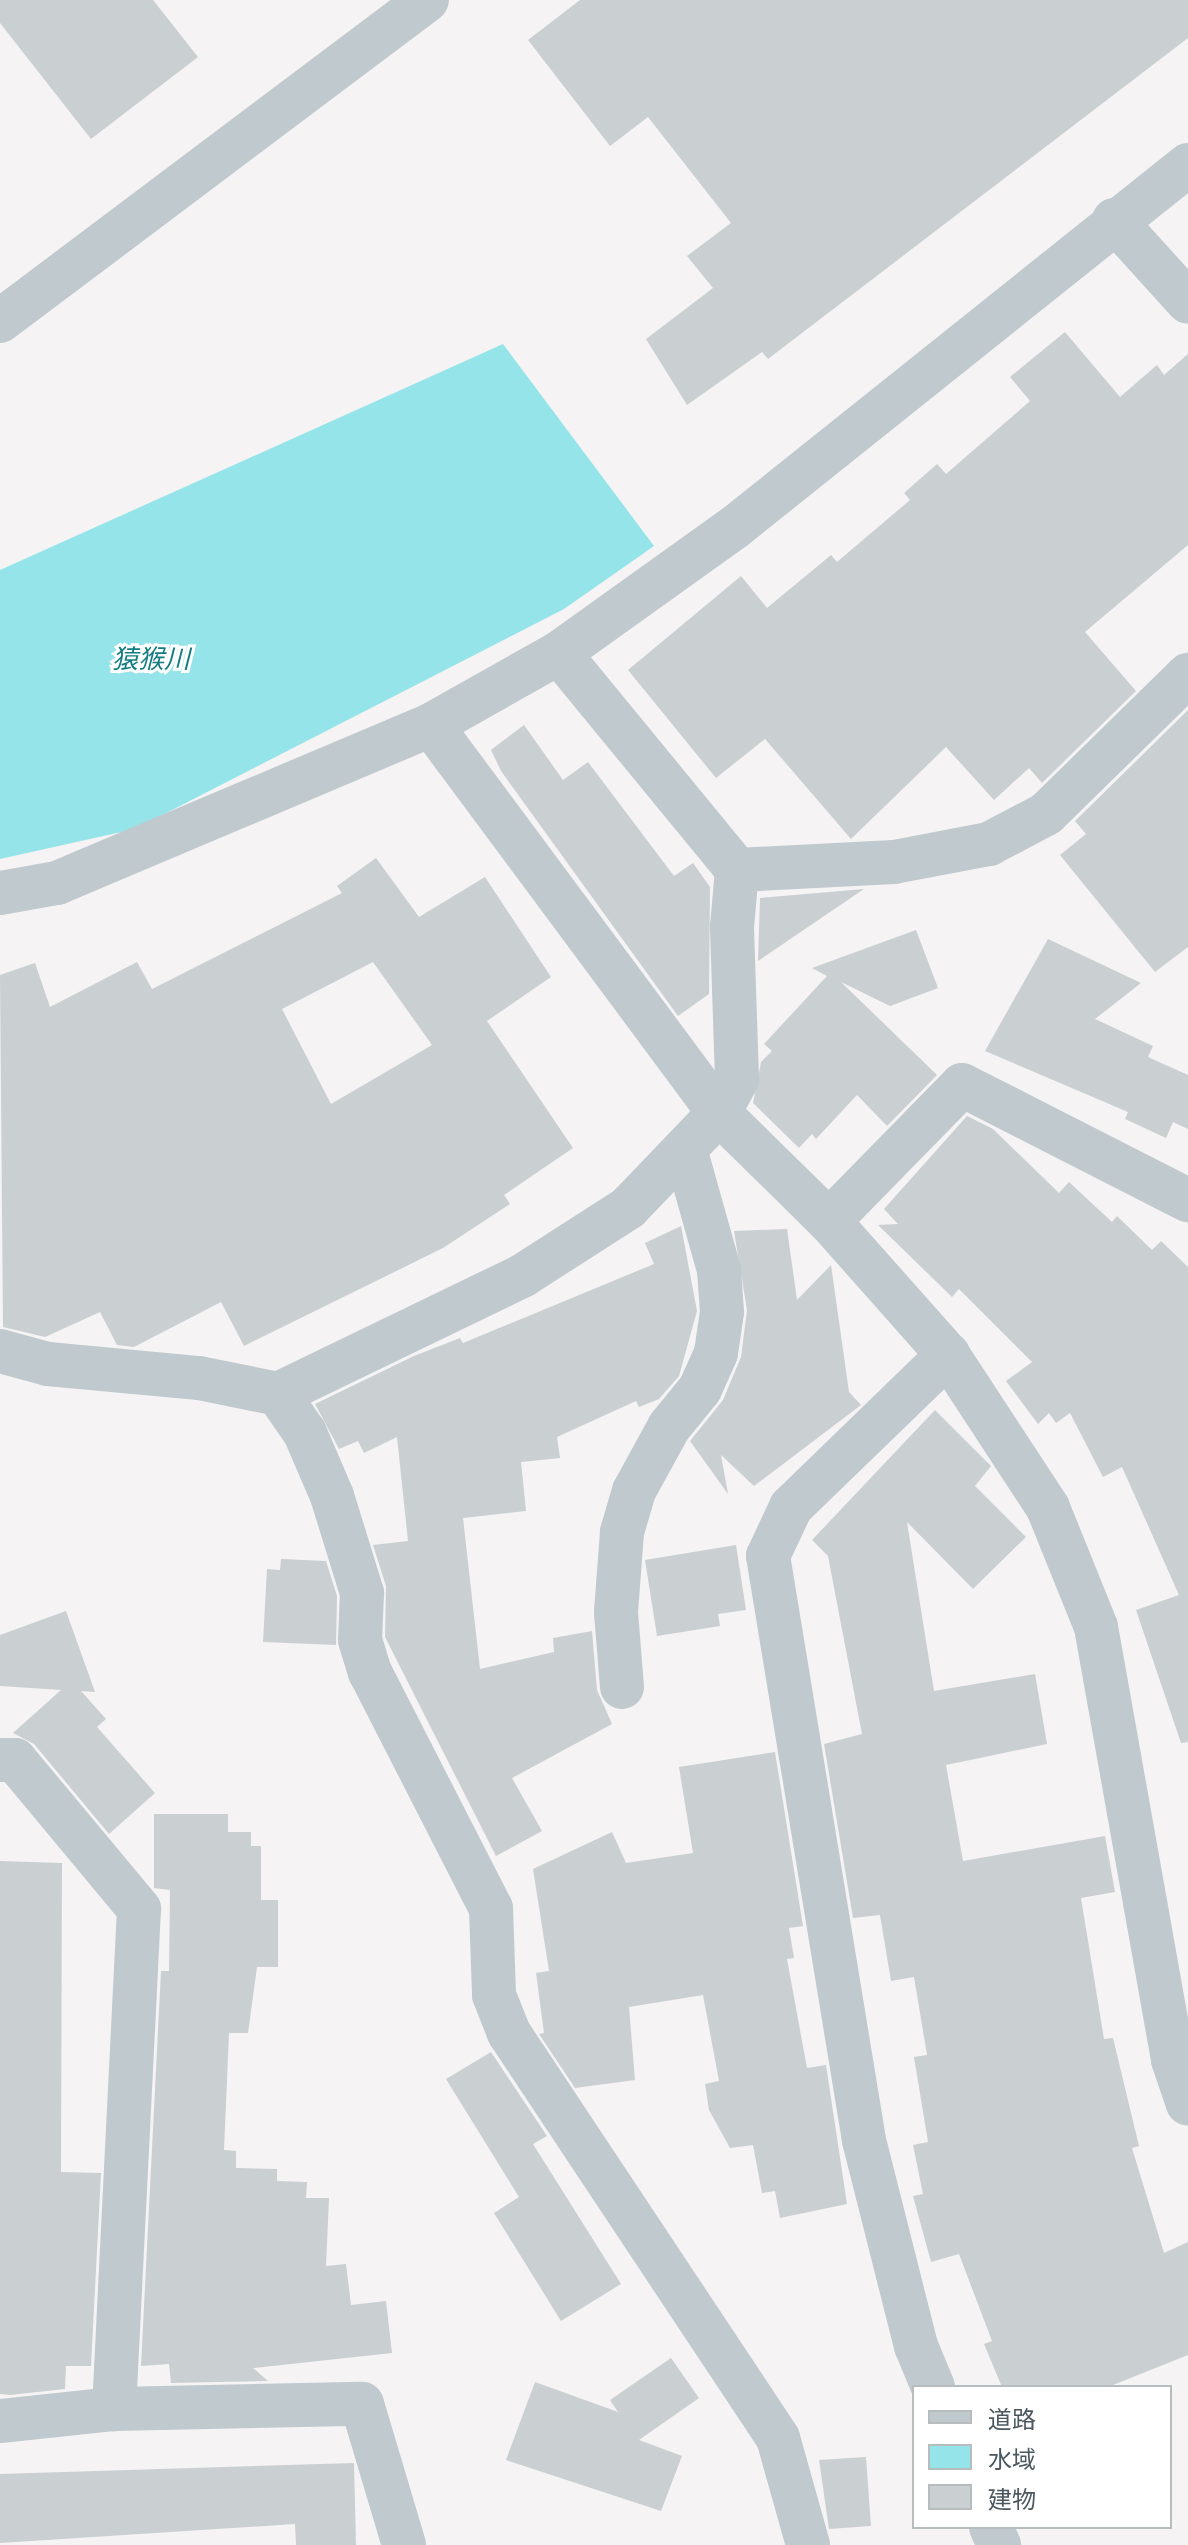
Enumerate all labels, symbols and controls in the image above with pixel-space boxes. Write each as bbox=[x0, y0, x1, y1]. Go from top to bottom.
water label: 猿猴川 bbox=[112, 644, 190, 676]
legend bbox=[912, 2385, 1172, 2529]
text: 道路 bbox=[988, 2406, 1036, 2434]
text: 水域 bbox=[988, 2446, 1036, 2474]
text: 建物 bbox=[988, 2486, 1036, 2514]

